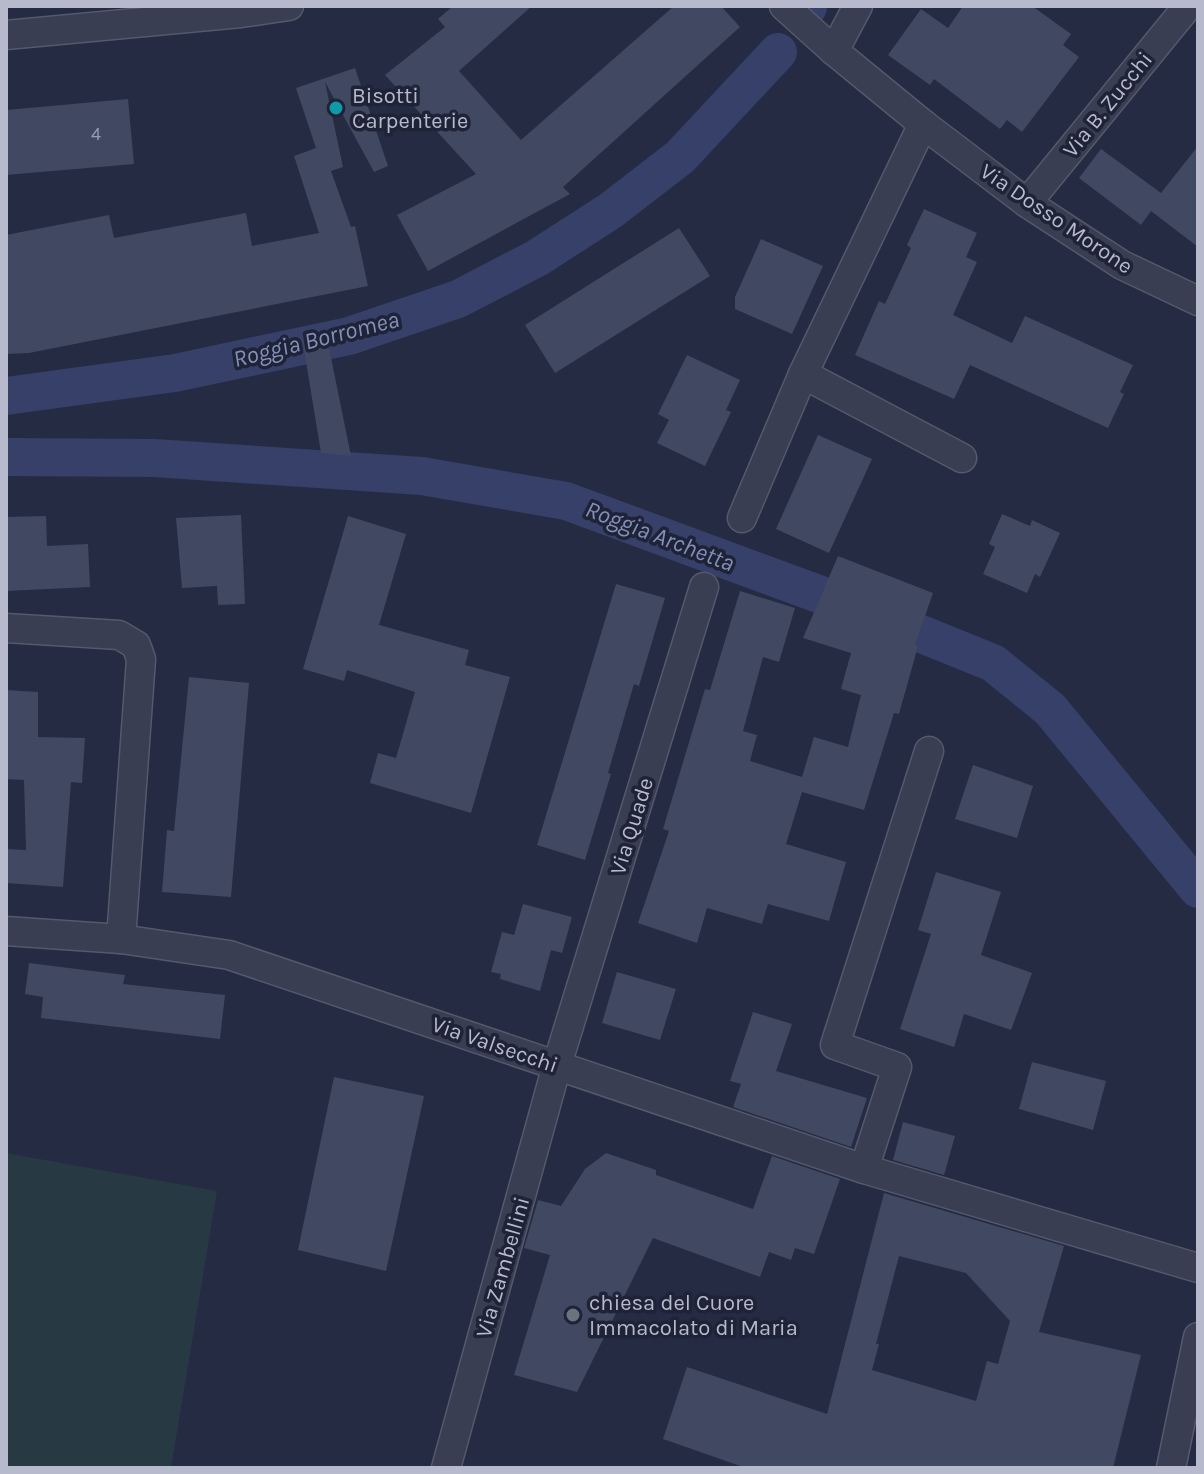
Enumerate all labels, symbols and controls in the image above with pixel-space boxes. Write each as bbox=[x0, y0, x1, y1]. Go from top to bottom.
street label: Via B. Zucchi bbox=[1057, 47, 1158, 163]
place label: Bisotti Carpenterie bbox=[352, 83, 468, 134]
marker: Bisotti Carpenterie bbox=[327, 99, 345, 117]
house number: 4 bbox=[91, 123, 101, 145]
street label: Via Dosso Morone bbox=[975, 158, 1138, 279]
water label: Roggia Borromea bbox=[230, 305, 402, 373]
water label: Roggia Archetta bbox=[582, 495, 738, 577]
street label: Via Quade bbox=[605, 774, 659, 878]
street label: Via Valsecchi bbox=[428, 1011, 561, 1079]
street label: Via Zambellini bbox=[470, 1194, 535, 1341]
place label: chiesa del Cuore Immacolato di Maria bbox=[589, 1290, 798, 1341]
marker: chiesa del Cuore Immacolato di Maria bbox=[564, 1306, 582, 1324]

